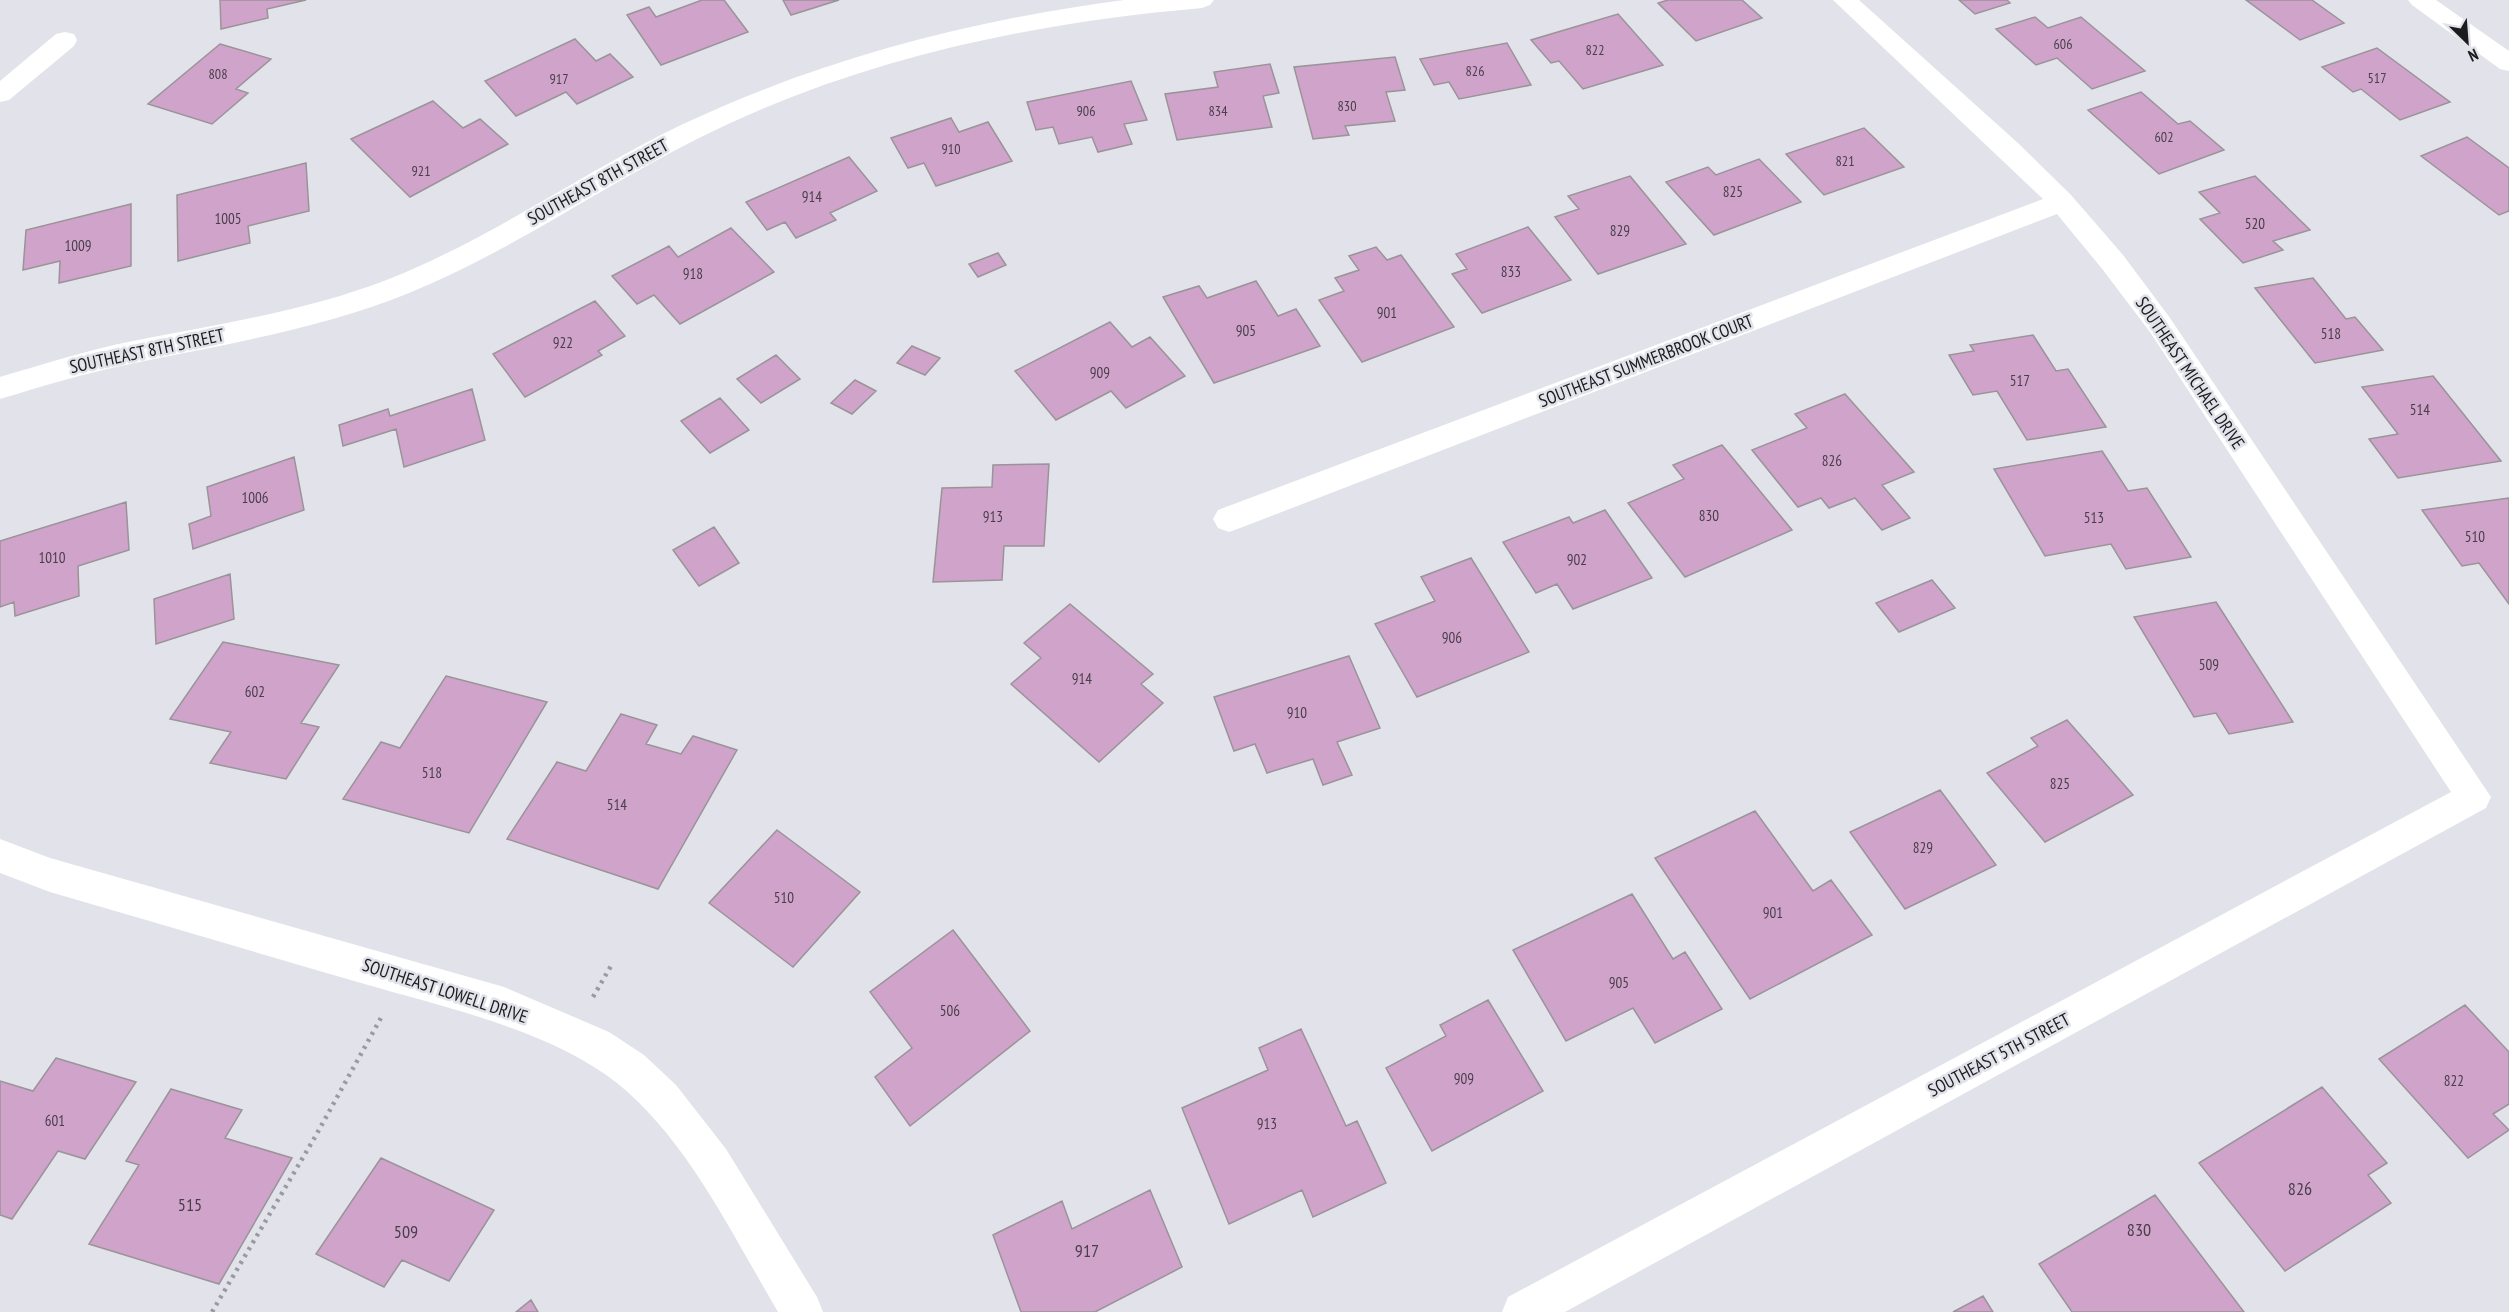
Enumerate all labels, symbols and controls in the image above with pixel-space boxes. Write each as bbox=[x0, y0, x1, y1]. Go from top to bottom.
north arrow bbox=[2437, 12, 2497, 72]
house number: 606 bbox=[2054, 35, 2072, 53]
house number: 822 bbox=[1586, 41, 1604, 59]
text: N bbox=[2465, 45, 2481, 66]
house number: 826 bbox=[1466, 62, 1484, 80]
house number: 808 bbox=[209, 65, 227, 83]
house number: 517 bbox=[2368, 69, 2386, 87]
house number: 917 bbox=[550, 70, 568, 88]
house number: 830 bbox=[1338, 97, 1356, 115]
house number: 906 bbox=[1077, 102, 1095, 120]
house number: 834 bbox=[1209, 102, 1228, 120]
house number: 602 bbox=[2155, 128, 2173, 146]
street label: SOUTHEAST 8TH STREET bbox=[523, 133, 672, 230]
house number: 910 bbox=[942, 140, 960, 158]
house number: 821 bbox=[1836, 152, 1854, 170]
house number: 921 bbox=[412, 162, 430, 180]
house number: 825 bbox=[1723, 182, 1743, 201]
house number: 914 bbox=[802, 187, 822, 206]
house number: 1005 bbox=[214, 209, 242, 228]
house number: 520 bbox=[2245, 214, 2265, 233]
house number: 829 bbox=[1610, 221, 1630, 240]
house number: 1009 bbox=[64, 236, 92, 255]
house number: 833 bbox=[1501, 262, 1521, 281]
house number: 918 bbox=[683, 264, 703, 283]
street label: SOUTHEAST MICHAEL DRIVE bbox=[2131, 292, 2250, 453]
house number: 901 bbox=[1377, 303, 1397, 322]
street label: SOUTHEAST SUMMERBROOK COURT bbox=[1535, 309, 1756, 412]
house number: 905 bbox=[1236, 321, 1256, 340]
street label: SOUTHEAST 8TH STREET bbox=[68, 323, 226, 378]
house number: 518 bbox=[2321, 324, 2341, 343]
house number: 922 bbox=[553, 333, 573, 352]
house number: 909 bbox=[1090, 363, 1110, 382]
house number: 517 bbox=[2010, 371, 2030, 390]
house number: 514 bbox=[2410, 400, 2430, 419]
house number: 826 bbox=[1822, 451, 1842, 470]
house number: 1006 bbox=[241, 488, 269, 507]
house number: 830 bbox=[1699, 506, 1719, 525]
house number: 913 bbox=[983, 507, 1003, 526]
house number: 513 bbox=[2084, 508, 2104, 527]
house number: 510 bbox=[2465, 527, 2485, 546]
house number: 1010 bbox=[38, 548, 66, 567]
house number: 902 bbox=[1567, 550, 1587, 569]
house number: 906 bbox=[1442, 628, 1462, 647]
house number: 509 bbox=[2199, 655, 2219, 674]
house number: 914 bbox=[1072, 669, 1092, 688]
house number: 602 bbox=[245, 682, 265, 701]
house number: 910 bbox=[1287, 703, 1307, 722]
house number: 518 bbox=[422, 763, 442, 782]
house number: 825 bbox=[2050, 774, 2070, 793]
house number: 514 bbox=[607, 795, 627, 814]
house number: 829 bbox=[1913, 838, 1933, 857]
house number: 510 bbox=[774, 888, 794, 907]
house number: 901 bbox=[1763, 903, 1783, 922]
street label: SOUTHEAST LOWELL DRIVE bbox=[360, 953, 531, 1028]
house number: 905 bbox=[1609, 973, 1629, 992]
house number: 506 bbox=[940, 1001, 960, 1020]
street label: SOUTHEAST 5TH STREET bbox=[1924, 1007, 2074, 1102]
house number: 909 bbox=[1454, 1069, 1474, 1088]
house number: 822 bbox=[2444, 1071, 2464, 1090]
house number: 601 bbox=[45, 1111, 65, 1130]
house number: 913 bbox=[1257, 1114, 1277, 1133]
house number: 826 bbox=[2288, 1177, 2312, 1200]
house number: 515 bbox=[178, 1193, 202, 1216]
house number: 830 bbox=[2127, 1218, 2151, 1241]
house number: 509 bbox=[394, 1220, 418, 1243]
house number: 917 bbox=[1075, 1239, 1099, 1262]

